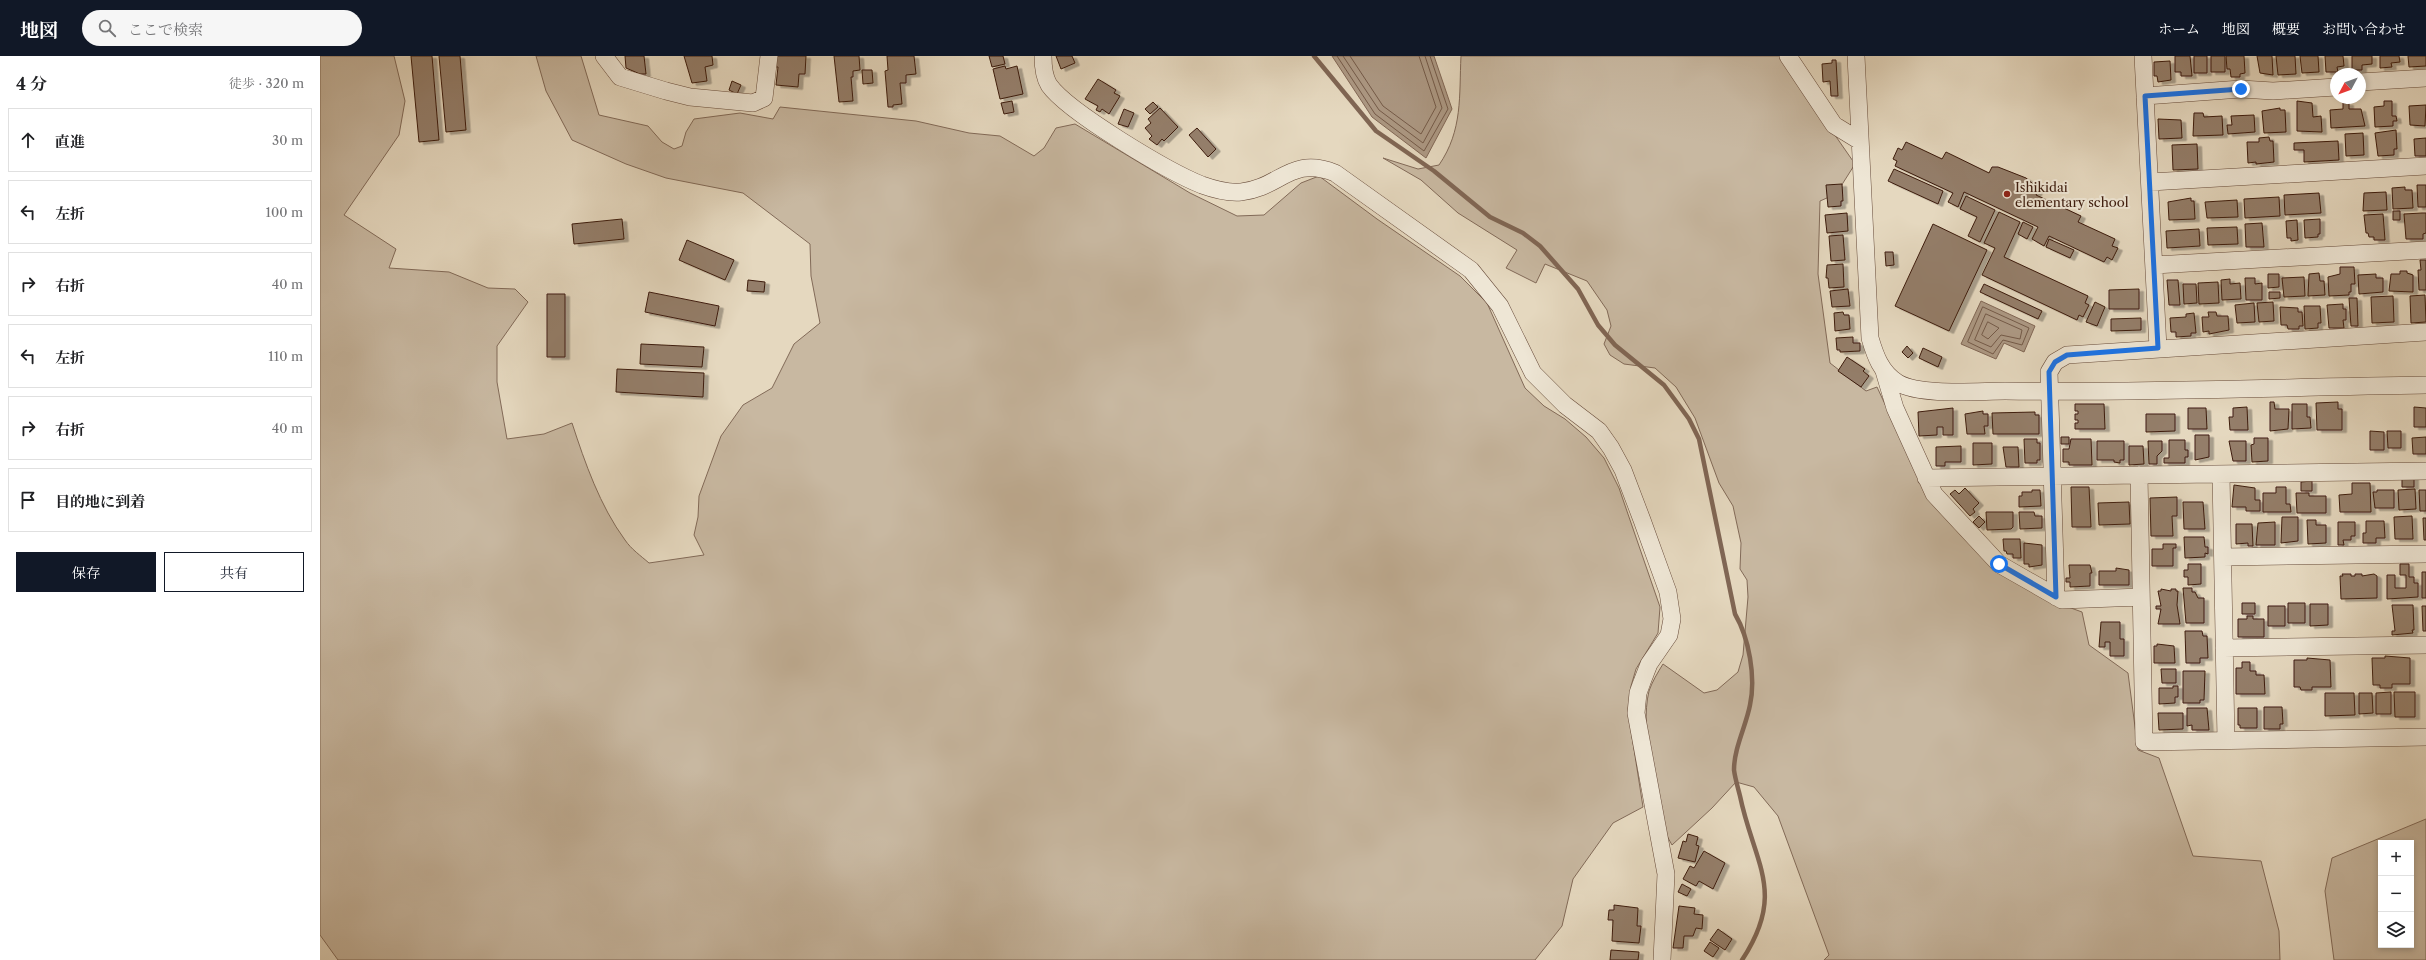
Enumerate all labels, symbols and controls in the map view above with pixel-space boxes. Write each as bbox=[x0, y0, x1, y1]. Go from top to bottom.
search box bbox=[82, 10, 362, 46]
icon: search bbox=[96, 17, 118, 39]
text: 地図 bbox=[20, 19, 58, 42]
text: ここで検索 bbox=[128, 20, 203, 39]
text: ホーム bbox=[2158, 20, 2200, 38]
text: 地図 bbox=[2222, 20, 2250, 38]
text: 概要 bbox=[2272, 20, 2300, 38]
text: お問い合わせ bbox=[2322, 20, 2406, 38]
north arrow bbox=[2330, 68, 2366, 104]
text: 4 分 bbox=[16, 74, 47, 94]
text: 徒歩 · 320 m bbox=[229, 75, 304, 91]
route end bbox=[2232, 80, 2250, 98]
icon: ahead bbox=[17, 129, 39, 151]
text: 直進 bbox=[55, 132, 85, 151]
text: 30 m bbox=[272, 132, 303, 148]
place label: Ishikidai elementary school bbox=[2015, 179, 2129, 210]
marker: Ishikidai elementary school bbox=[2002, 189, 2012, 199]
icon: left bbox=[17, 201, 39, 223]
text: 左折 bbox=[55, 204, 85, 223]
text: 100 m bbox=[265, 204, 303, 220]
icon: right bbox=[17, 273, 39, 295]
text: 右折 bbox=[55, 276, 85, 295]
text: 40 m bbox=[272, 276, 303, 292]
icon: left bbox=[17, 345, 39, 367]
text: 左折 bbox=[55, 348, 85, 367]
text: 110 m bbox=[268, 348, 303, 364]
icon: right bbox=[17, 417, 39, 439]
text: 右折 bbox=[55, 420, 85, 439]
text: 40 m bbox=[272, 420, 303, 436]
icon: arrive bbox=[17, 489, 39, 511]
text: 目的地に到着 bbox=[55, 492, 145, 511]
button: 保存 bbox=[16, 552, 156, 592]
button: 共有 bbox=[164, 552, 304, 592]
route start bbox=[1990, 555, 2008, 573]
map controls bbox=[2378, 840, 2414, 948]
button: + bbox=[2378, 840, 2414, 876]
button: − bbox=[2378, 876, 2414, 912]
button: layers bbox=[2378, 912, 2414, 948]

